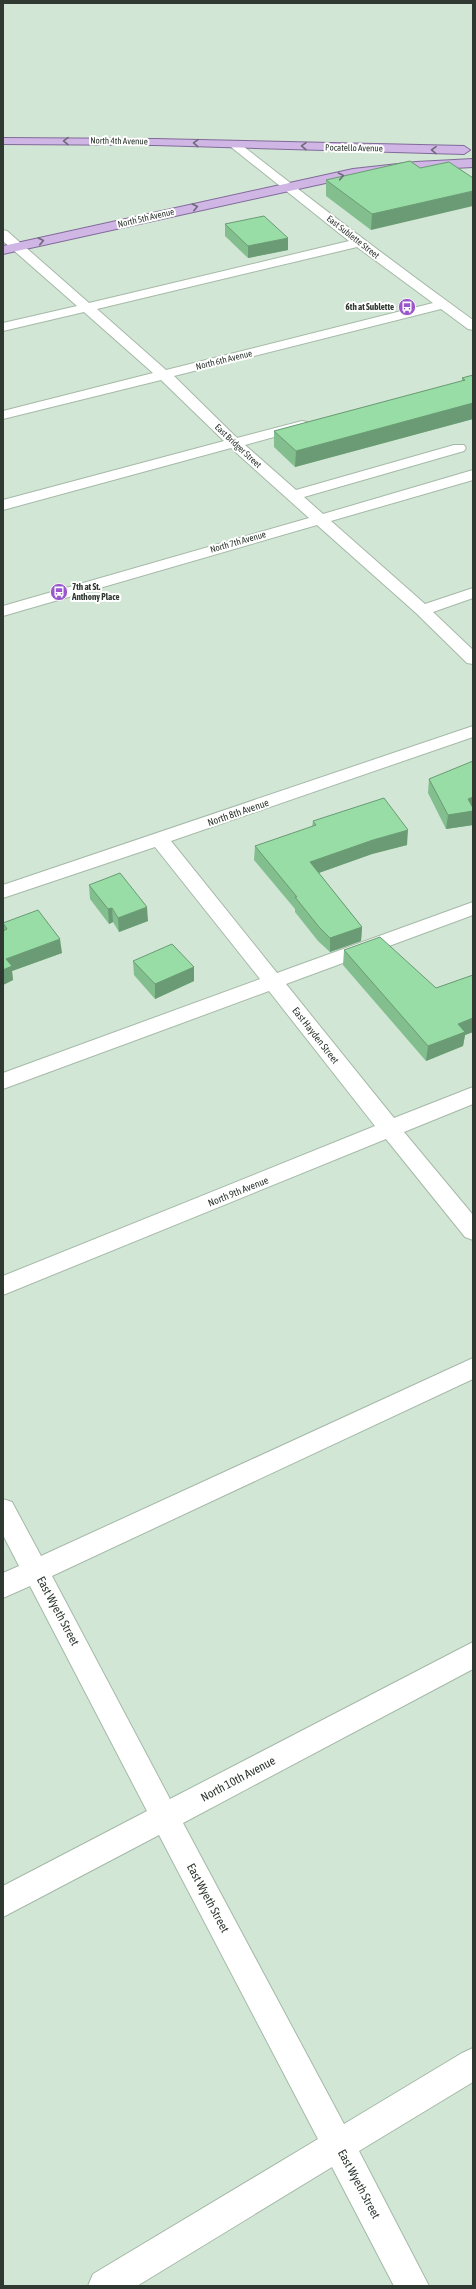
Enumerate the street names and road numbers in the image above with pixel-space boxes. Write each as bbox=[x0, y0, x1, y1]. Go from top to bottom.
street label: North 4th Avenue bbox=[90, 135, 148, 147]
street label: Pocatello Avenue bbox=[325, 142, 383, 154]
street label: North 5th Avenue bbox=[117, 207, 175, 229]
street label: East Sublette Street bbox=[325, 213, 382, 261]
street label: North 6th Avenue bbox=[195, 348, 253, 372]
street label: East Bridger Street bbox=[213, 422, 264, 470]
street label: North 7th Avenue bbox=[209, 529, 267, 555]
street label: North 8th Avenue bbox=[206, 797, 271, 828]
street label: East Hayden Street bbox=[290, 1005, 341, 1066]
street label: North 9th Avenue bbox=[206, 1174, 270, 1209]
street label: East Wyeth Street bbox=[34, 1574, 82, 1648]
street label: North 10th Avenue bbox=[198, 1753, 278, 1805]
street label: East Wyeth Street bbox=[184, 1861, 232, 1935]
street label: East Wyeth Street bbox=[335, 2147, 383, 2221]

